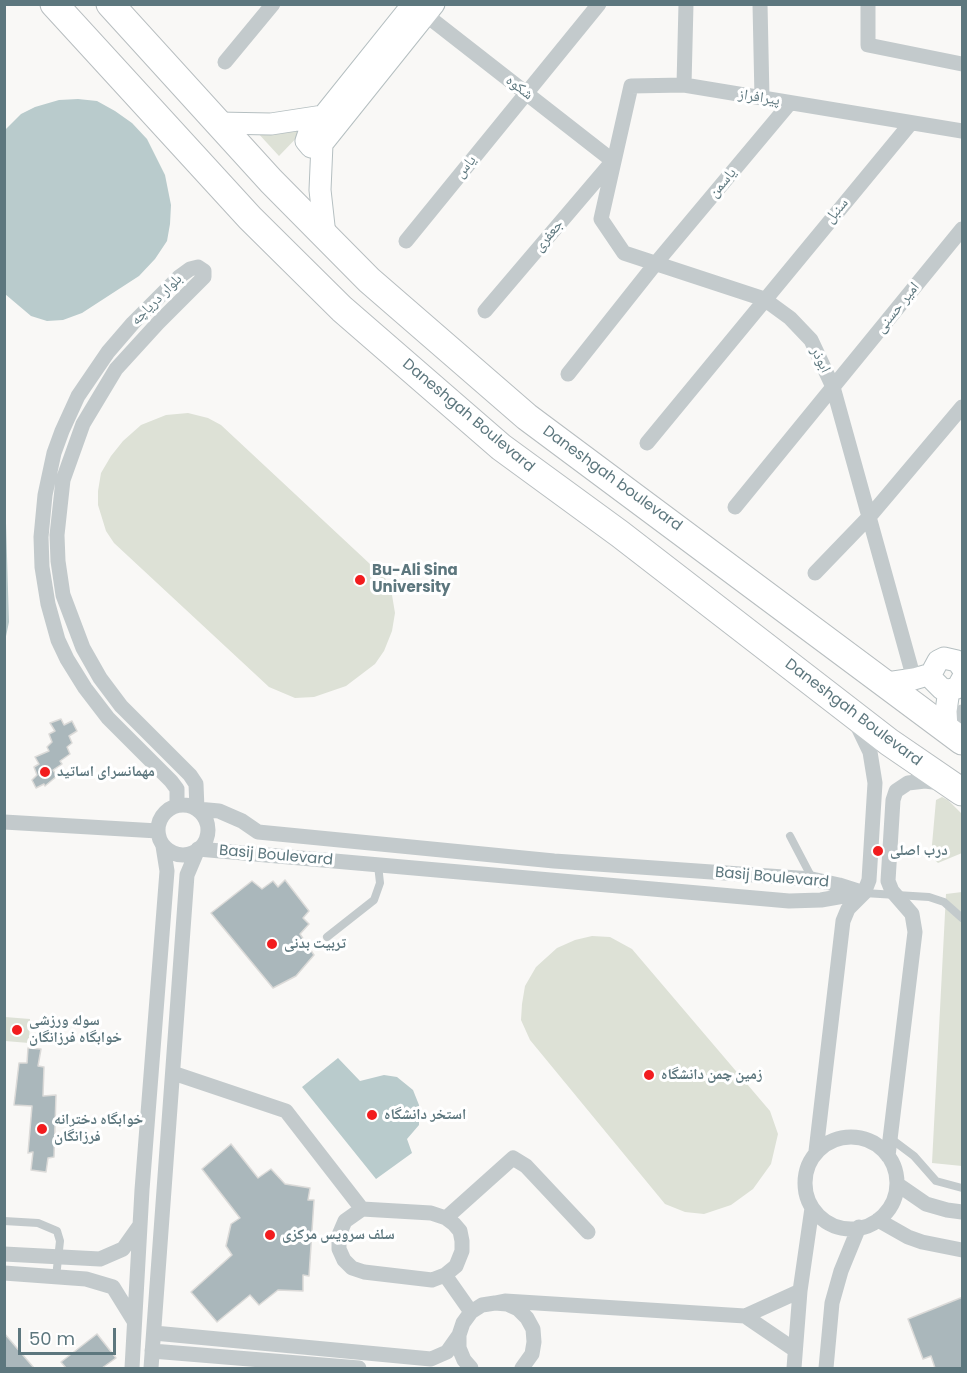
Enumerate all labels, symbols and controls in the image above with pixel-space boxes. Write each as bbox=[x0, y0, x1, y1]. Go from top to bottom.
street label: شکوه bbox=[502, 72, 536, 104]
street label: پیرافراز bbox=[737, 86, 781, 110]
street label: یاس bbox=[451, 152, 481, 182]
street label: یاسمن bbox=[705, 164, 741, 202]
street label: سنبل bbox=[821, 195, 853, 227]
street label: جعفری bbox=[530, 216, 568, 256]
street label: بلوار دریاچه bbox=[127, 270, 187, 330]
street label: امیر حسنی bbox=[872, 279, 924, 337]
street label: ابوذر bbox=[806, 344, 834, 376]
street label: Daneshgah Boulevard bbox=[398, 356, 538, 476]
street label: Daneshgah boulevard bbox=[539, 422, 685, 536]
place label: Bu-Ali Sina University bbox=[372, 562, 458, 597]
marker: Bu-Ali Sina University bbox=[353, 573, 367, 587]
street label: Daneshgah Boulevard bbox=[781, 656, 925, 770]
place label: مهمانسرای اساتید bbox=[57, 763, 155, 781]
marker: مهمانسرای اساتید bbox=[38, 765, 52, 779]
street label: Basij Boulevard bbox=[218, 842, 334, 870]
place label: درب اصلی bbox=[890, 842, 948, 860]
marker: درب اصلی bbox=[871, 844, 885, 858]
street label: Basij Boulevard bbox=[714, 864, 830, 892]
place label: تربیت بدنی bbox=[284, 935, 346, 953]
marker: تربیت بدنی bbox=[265, 937, 279, 951]
place label: سوله ورزشی خوابگاه فرزانگان bbox=[29, 1012, 122, 1047]
marker: سوله ورزشی خوابگاه فرزانگان bbox=[10, 1023, 24, 1037]
place label: زمین چمن دانشگاه bbox=[661, 1066, 762, 1084]
marker: زمین چمن دانشگاه bbox=[642, 1068, 656, 1082]
place label: استخر دانشگاه bbox=[384, 1106, 466, 1124]
marker: استخر دانشگاه bbox=[365, 1108, 379, 1122]
place label: خوابگاه دخترانه فرزانگان bbox=[54, 1111, 143, 1146]
marker: خوابگاه دخترانه فرزانگان bbox=[35, 1122, 49, 1136]
place label: سلف سرویس مرکزی bbox=[282, 1226, 395, 1244]
marker: سلف سرویس مرکزی bbox=[263, 1228, 277, 1242]
scale bar bbox=[21, 1316, 118, 1354]
text: 50 m bbox=[29, 1326, 75, 1351]

